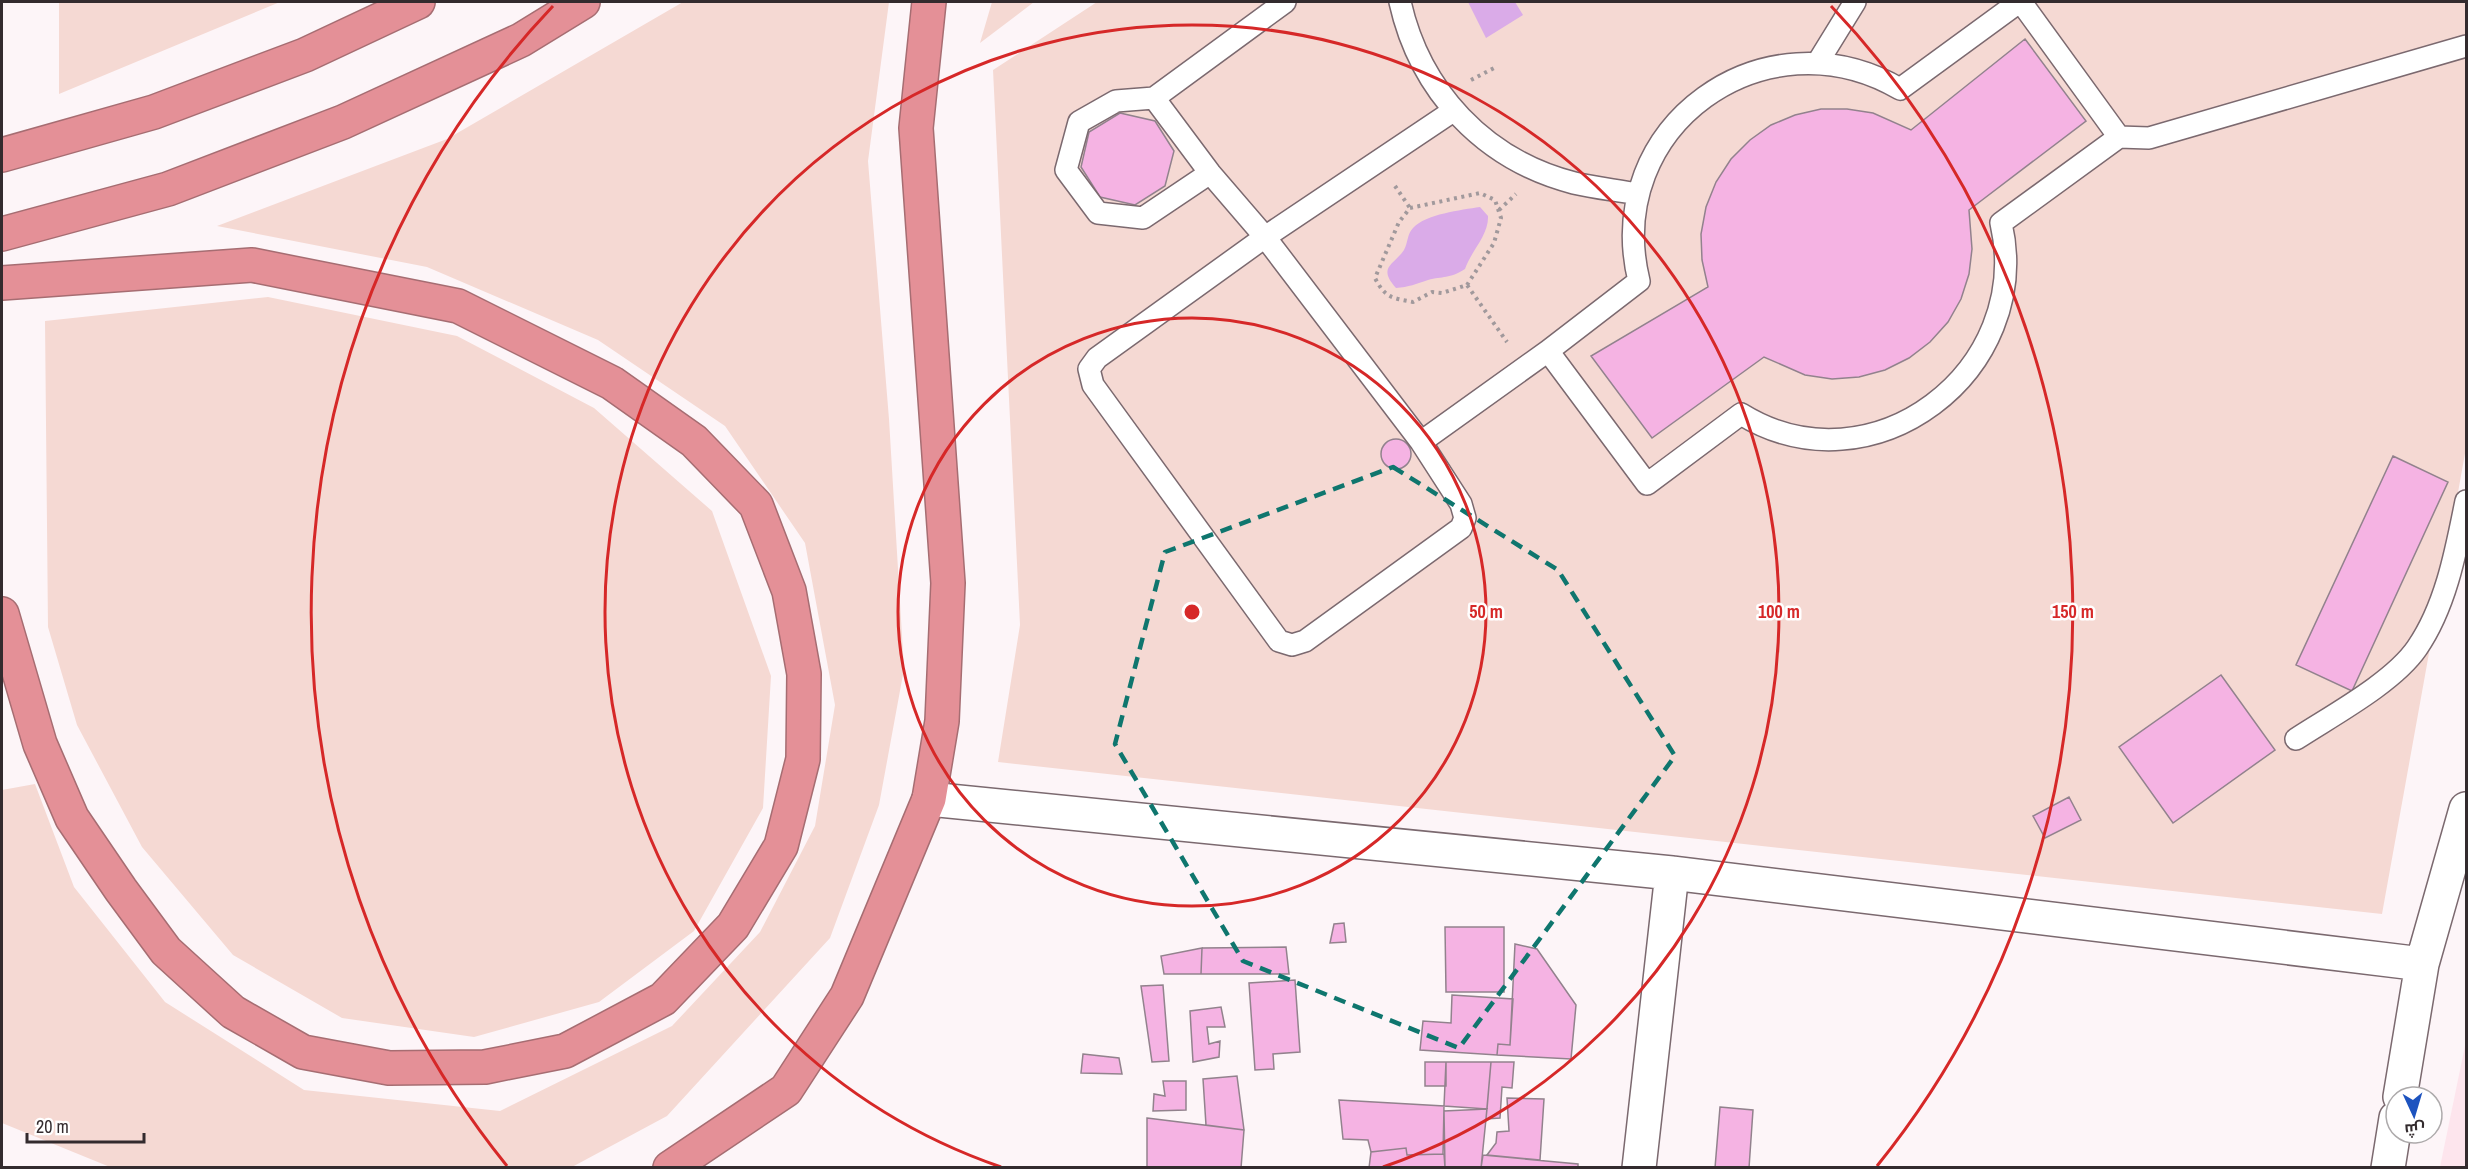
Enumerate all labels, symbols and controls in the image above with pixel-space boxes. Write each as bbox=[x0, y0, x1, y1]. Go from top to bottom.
text: 50 m bbox=[1469, 599, 1503, 624]
text: 100 m bbox=[1758, 599, 1800, 624]
text: 150 m bbox=[2052, 599, 2094, 624]
centre of rings bbox=[1182, 602, 1202, 622]
north arrow bbox=[2384, 1085, 2444, 1145]
scale bar bbox=[27, 1106, 144, 1144]
text: 20 m bbox=[36, 1114, 69, 1139]
text: ش bbox=[2404, 1118, 2426, 1142]

